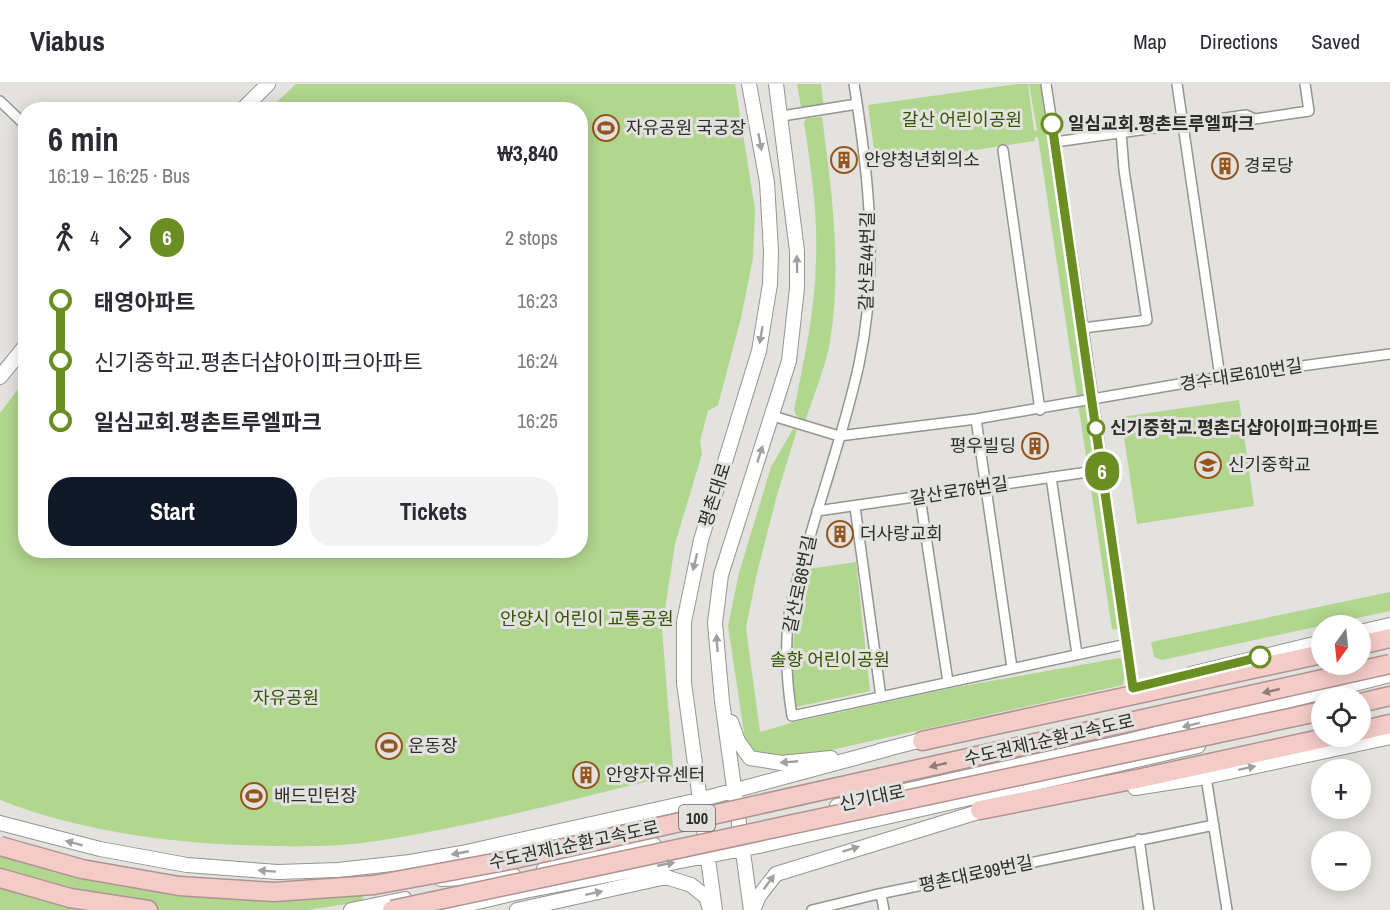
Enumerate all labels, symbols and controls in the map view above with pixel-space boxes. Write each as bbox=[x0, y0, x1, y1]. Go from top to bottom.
text: Viabus bbox=[30, 22, 105, 60]
text: Map bbox=[1133, 27, 1167, 56]
text: Directions bbox=[1200, 27, 1278, 56]
text: Saved bbox=[1311, 27, 1360, 56]
park label: 갈산 어린이공원 bbox=[902, 107, 1022, 132]
place label: 일심교회.평촌트루엘파크 bbox=[1068, 111, 1254, 136]
sports icon: 자유공원 국궁장 bbox=[591, 113, 621, 143]
marker: 일심교회.평촌트루엘파크 bbox=[1041, 113, 1063, 135]
place label: 자유공원 국궁장 bbox=[626, 115, 746, 140]
text: 6 min bbox=[48, 117, 119, 161]
one-way arrow bbox=[756, 132, 765, 151]
text: ₩3,840 bbox=[497, 138, 558, 168]
building icon: 안양청년회의소 bbox=[829, 145, 859, 175]
place label: 안양청년회의소 bbox=[864, 147, 980, 172]
building icon: 경로당 bbox=[1210, 151, 1240, 181]
place label: 경로당 bbox=[1244, 153, 1294, 178]
text: 16:19 – 16:25 · Bus bbox=[48, 162, 190, 189]
street label: 갈산로44번길 bbox=[853, 211, 880, 311]
icon: walk bbox=[48, 221, 81, 254]
icon: forward bbox=[108, 221, 141, 254]
text: 6 bbox=[162, 223, 172, 252]
text: 4 bbox=[90, 224, 99, 251]
text: 2 stops bbox=[505, 224, 558, 251]
one-way arrow bbox=[792, 255, 802, 274]
text: 태영아파트 bbox=[94, 287, 195, 317]
text: 16:23 bbox=[517, 287, 558, 314]
one-way arrow bbox=[757, 326, 766, 345]
text: 신기중학교.평촌더샵아이파크아파트 bbox=[94, 347, 423, 377]
text: 16:24 bbox=[517, 347, 558, 374]
street label: 경수대로610번길 bbox=[1178, 352, 1304, 397]
text: 일심교회.평촌트루엘파크 bbox=[94, 407, 322, 437]
text: 16:25 bbox=[517, 407, 558, 434]
place label: 신기중학교.평촌더샵아이파크아파트 bbox=[1110, 415, 1379, 440]
marker: 신기중학교.평촌더샵아이파크아파트 bbox=[1087, 419, 1105, 437]
building icon: 평우빌딩 bbox=[1020, 431, 1050, 461]
place label: 평우빌딩 bbox=[950, 433, 1016, 458]
one-way arrow bbox=[756, 445, 765, 463]
school or university icon: 신기중학교 bbox=[1193, 450, 1223, 480]
line badge: 6 bbox=[1082, 452, 1122, 490]
place label: 신기중학교 bbox=[1228, 452, 1311, 477]
text: 6 bbox=[1097, 457, 1107, 486]
street label: 평촌대로 bbox=[692, 459, 737, 530]
street label: 갈산로76번길 bbox=[908, 470, 1010, 511]
button: Start bbox=[48, 477, 297, 546]
button: Tickets bbox=[309, 477, 558, 546]
building icon: 더사랑교회 bbox=[825, 519, 855, 549]
place label: 더사랑교회 bbox=[860, 521, 943, 546]
street label: 갈산로86번길 bbox=[777, 533, 822, 635]
one-way arrow bbox=[690, 553, 700, 572]
park label: 안양시 어린이 교통공원 bbox=[500, 606, 674, 631]
north arrow bbox=[1311, 615, 1371, 675]
map controls bbox=[1311, 615, 1371, 891]
one-way arrow bbox=[712, 633, 721, 652]
unlabelled marker bbox=[1249, 646, 1271, 668]
park label: 솔향 어린이공원 bbox=[770, 647, 890, 672]
park label: 자유공원 bbox=[253, 685, 319, 710]
one-way arrow bbox=[1262, 686, 1281, 696]
button: locate bbox=[1311, 687, 1371, 747]
street label: 수도권제1순환고속도로 bbox=[961, 708, 1136, 771]
one-way arrow bbox=[1182, 721, 1200, 731]
sports icon: 운동장 bbox=[374, 731, 404, 761]
place label: 운동장 bbox=[408, 733, 458, 758]
one-way arrow bbox=[780, 757, 799, 767]
button: + bbox=[1311, 759, 1371, 819]
building icon: 안양자유센터 bbox=[571, 760, 601, 790]
one-way arrow bbox=[928, 761, 947, 770]
place label: 안양자유센터 bbox=[606, 762, 705, 787]
one-way arrow bbox=[1238, 763, 1257, 772]
street label: 신기대로 bbox=[837, 778, 907, 817]
sports icon: 배드민턴장 bbox=[239, 781, 269, 811]
place label: 배드민턴장 bbox=[274, 783, 357, 808]
road number: 100 bbox=[679, 805, 715, 831]
street label: 수도권제1순환고속도로 bbox=[486, 814, 662, 875]
button: − bbox=[1311, 831, 1371, 891]
one-way arrow bbox=[65, 837, 83, 847]
one-way arrow bbox=[842, 844, 860, 853]
one-way arrow bbox=[451, 849, 470, 858]
street label: 평촌대로99번길 bbox=[917, 849, 1035, 898]
one-way arrow bbox=[656, 859, 675, 868]
one-way arrow bbox=[257, 866, 276, 876]
one-way arrow bbox=[763, 875, 775, 891]
one-way arrow bbox=[585, 888, 604, 897]

